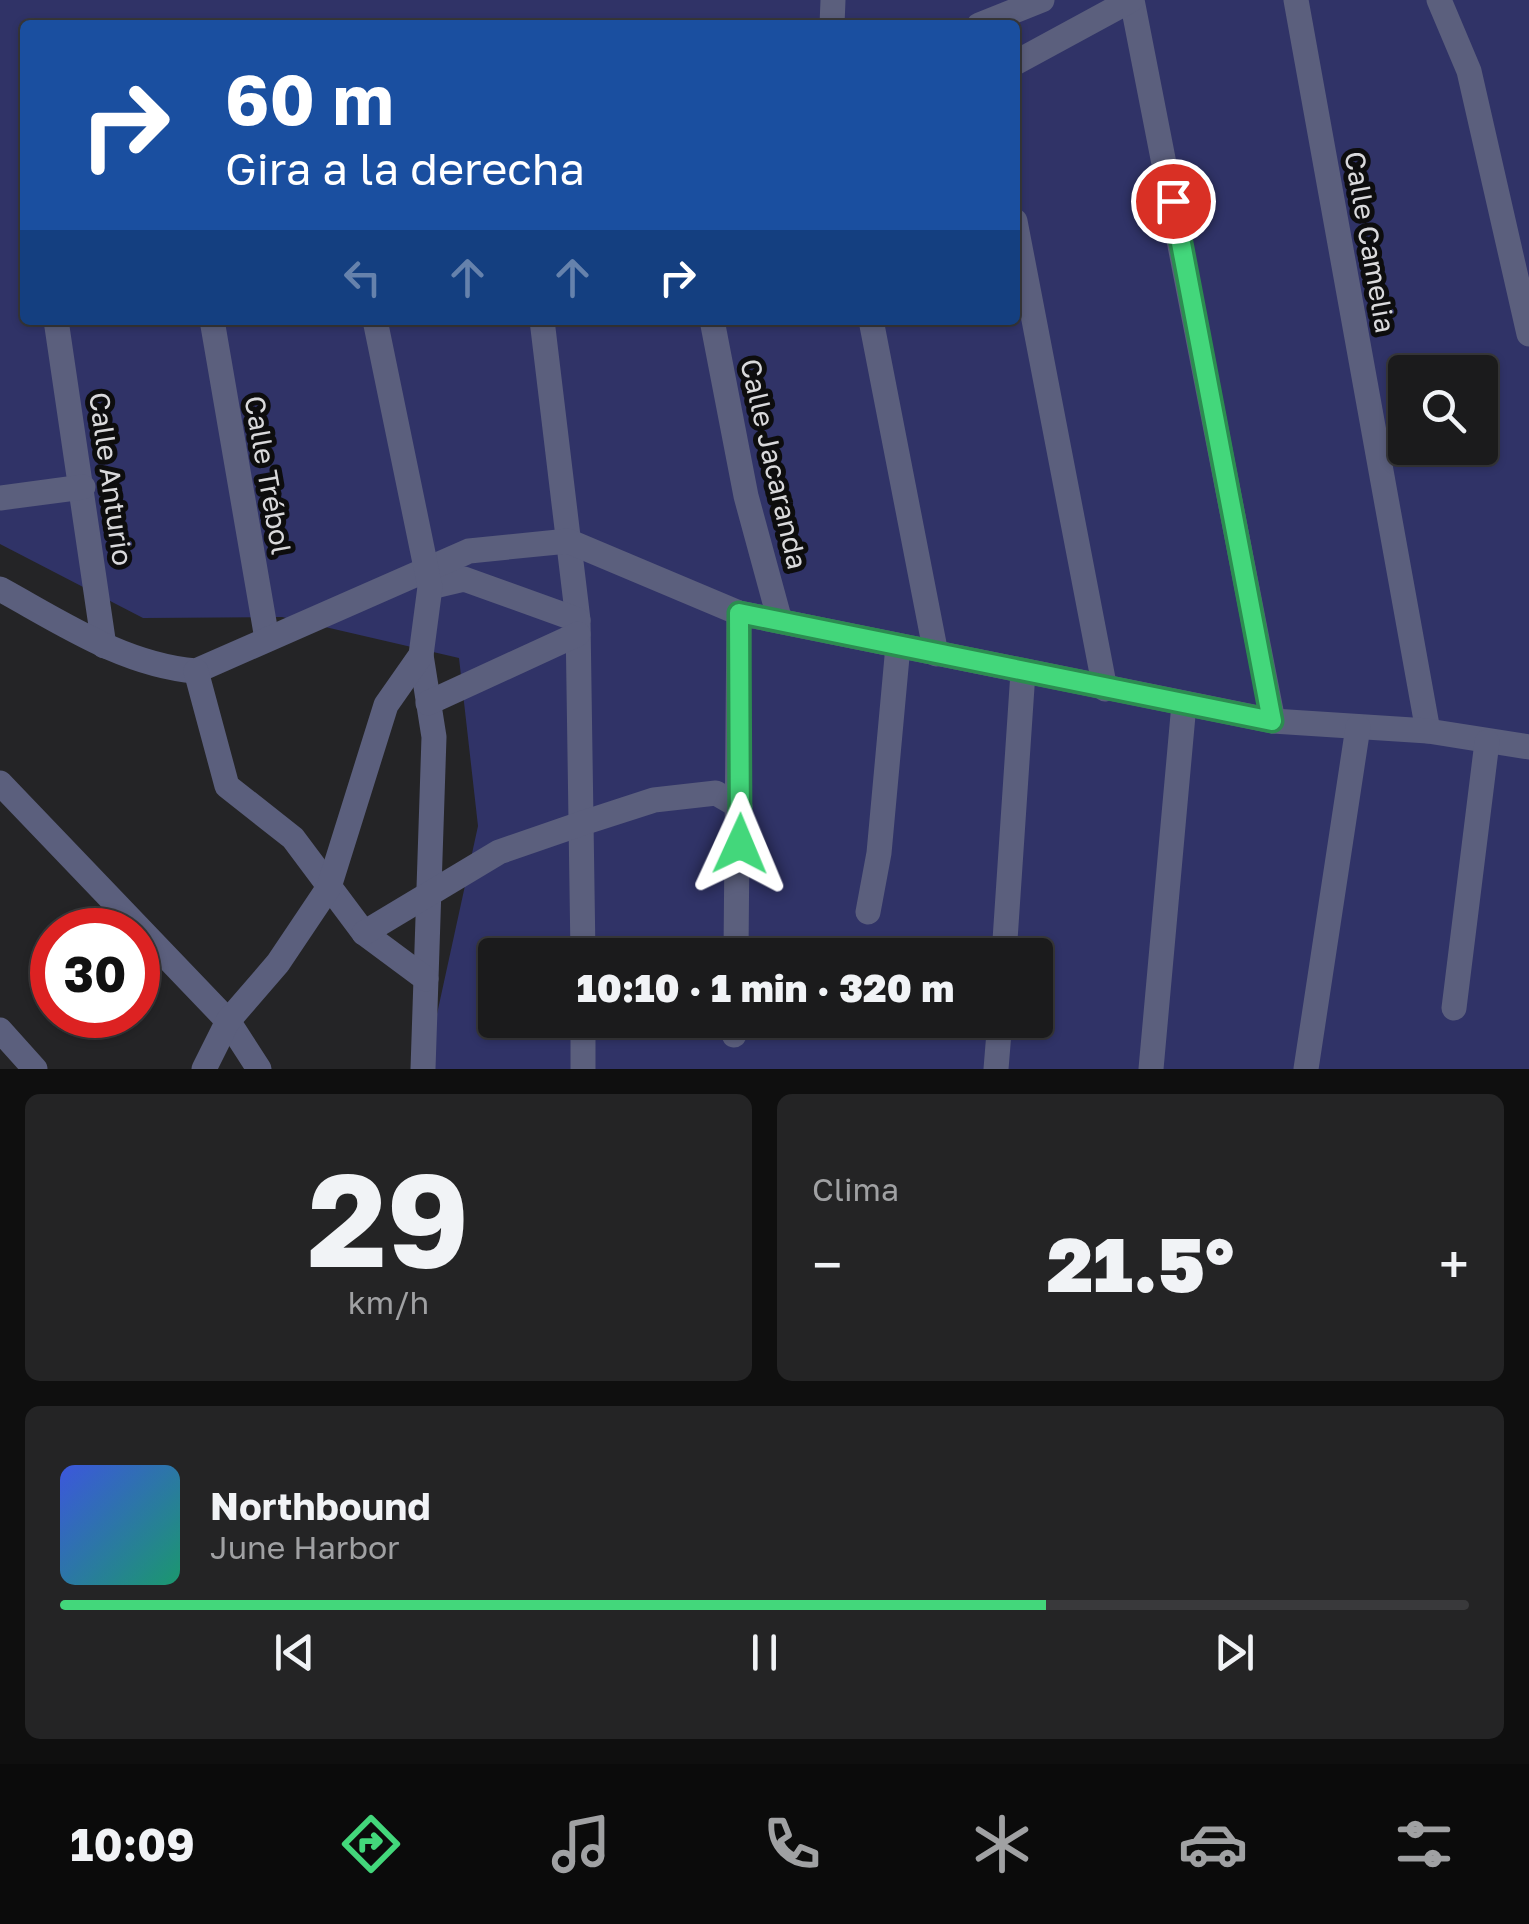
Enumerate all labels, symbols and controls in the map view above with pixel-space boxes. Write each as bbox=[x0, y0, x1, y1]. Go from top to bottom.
text: 60 m bbox=[225, 56, 394, 140]
icon: right bbox=[60, 60, 190, 190]
text: Gira a la derecha bbox=[225, 141, 585, 195]
street label: Calle Camelia bbox=[1338, 148, 1403, 335]
pin bbox=[1131, 159, 1216, 244]
icon: arrive bbox=[1146, 174, 1201, 229]
icon: left bbox=[335, 250, 390, 305]
icon: ahead bbox=[440, 250, 495, 305]
icon: ahead bbox=[545, 250, 600, 305]
icon: right bbox=[650, 250, 705, 305]
street label: Calle Jacaranda bbox=[734, 355, 815, 572]
map controls bbox=[1388, 355, 1498, 465]
button: search bbox=[1388, 355, 1498, 465]
street label: Calle Anturio bbox=[83, 390, 140, 568]
street label: Calle Trébol bbox=[238, 393, 299, 557]
position arrow bbox=[688, 792, 792, 896]
speed limit sign: 30 bbox=[30, 908, 160, 1038]
text: 10:10 · 1 min · 320 m bbox=[577, 965, 954, 1010]
text: 29 bbox=[308, 1140, 469, 1296]
text: Clima bbox=[812, 1170, 899, 1208]
text: 21.5° bbox=[1047, 1218, 1234, 1309]
text: − bbox=[812, 1231, 842, 1297]
text: + bbox=[1439, 1231, 1469, 1297]
text: km/h bbox=[348, 1283, 429, 1321]
text: Northbound bbox=[210, 1483, 431, 1528]
text: June Harbor bbox=[210, 1528, 400, 1566]
icon: previous bbox=[267, 1625, 322, 1680]
icon: pause bbox=[737, 1625, 792, 1680]
icon: next bbox=[1207, 1625, 1262, 1680]
icon: directions bbox=[336, 1809, 406, 1879]
icon: music bbox=[546, 1809, 616, 1879]
icon: phone bbox=[757, 1809, 827, 1879]
icon: climate bbox=[967, 1809, 1037, 1879]
icon: car bbox=[1178, 1809, 1248, 1879]
icon: filters bbox=[1389, 1809, 1459, 1879]
text: 10:09 bbox=[70, 1817, 195, 1871]

